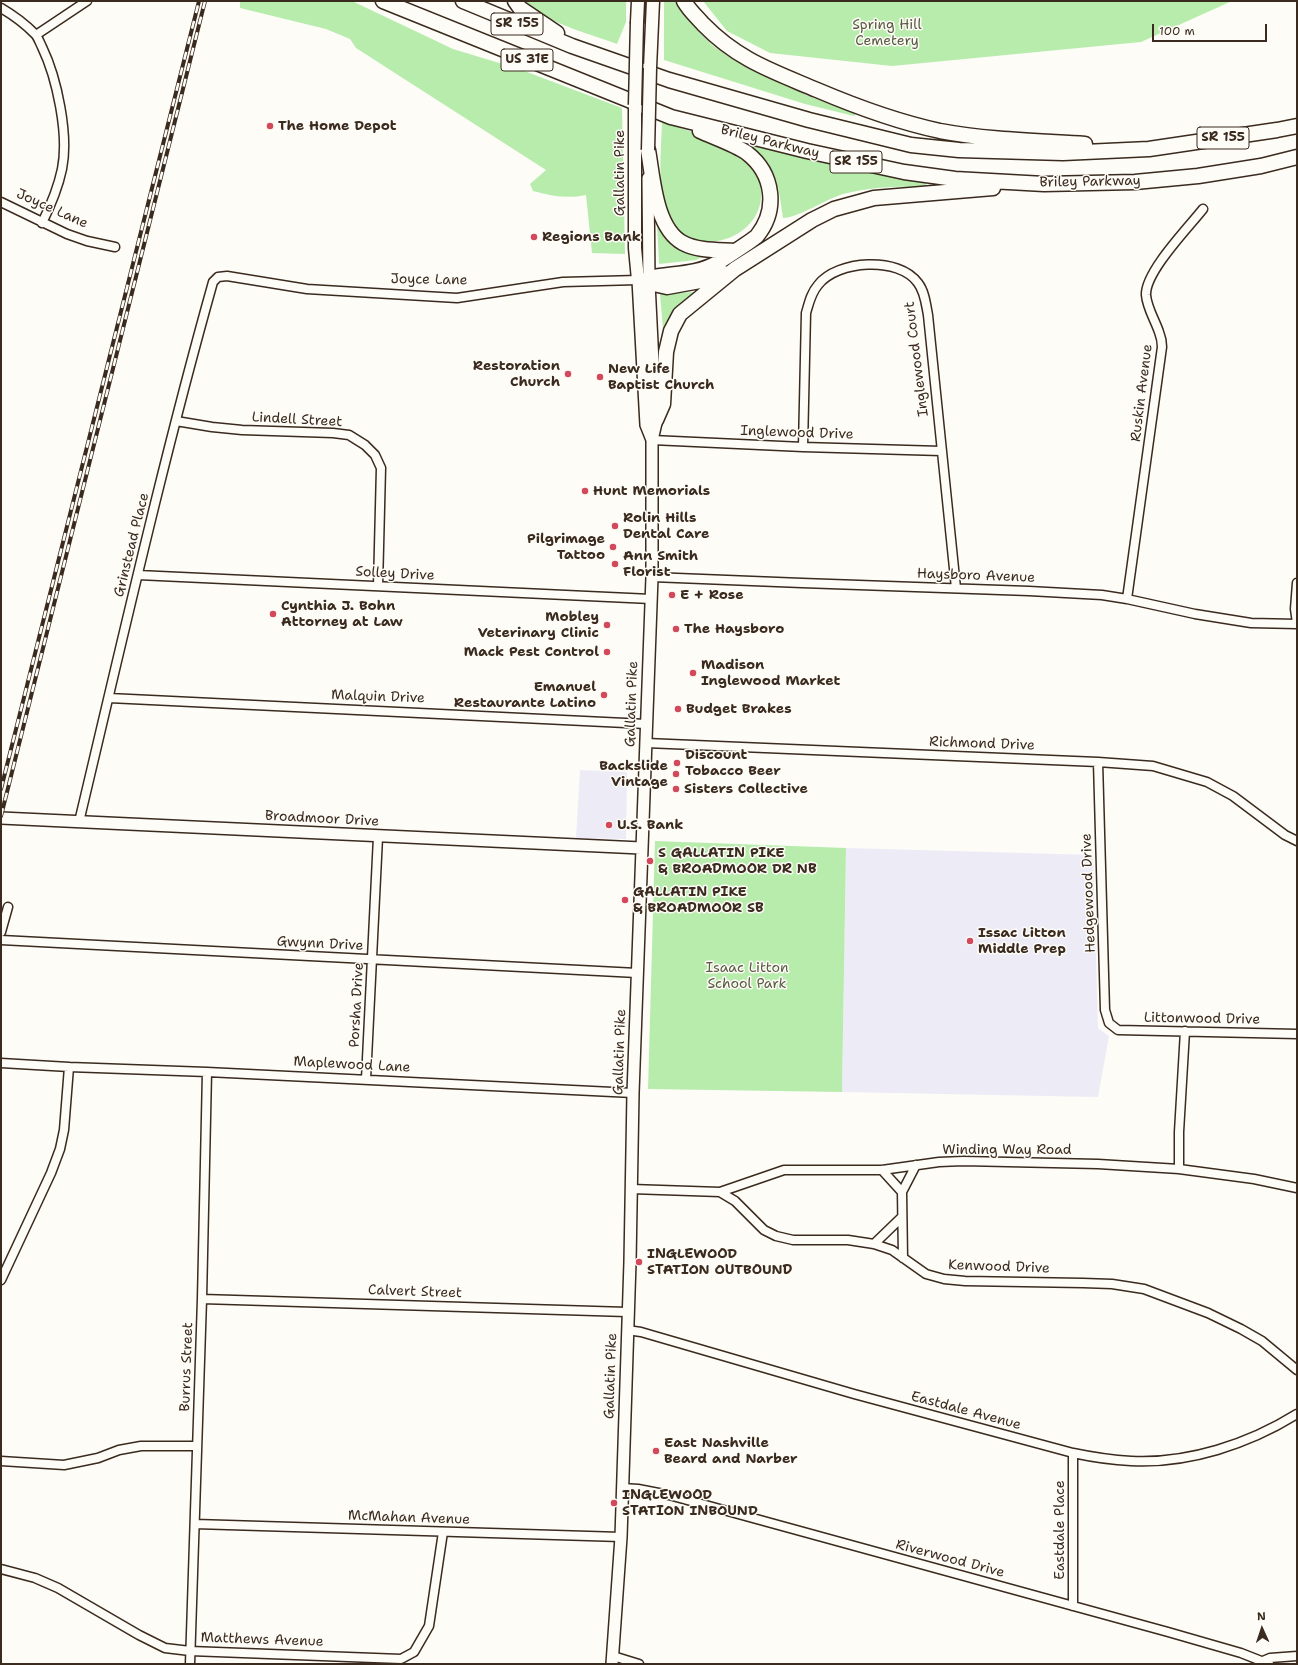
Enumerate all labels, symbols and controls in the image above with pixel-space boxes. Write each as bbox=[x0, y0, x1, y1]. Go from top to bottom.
road number: SR 155 bbox=[491, 13, 543, 35]
scale bar bbox=[1154, 16, 1269, 42]
park label: Spring Hill Cemetery bbox=[852, 17, 922, 50]
text: 100 m bbox=[1159, 23, 1195, 39]
road number: US 31E bbox=[501, 49, 553, 71]
place label: The Home Depot bbox=[278, 118, 397, 134]
marker: The Home Depot bbox=[265, 121, 275, 131]
street label: Briley Parkway bbox=[719, 122, 821, 162]
road number: SR 155 bbox=[1197, 127, 1249, 149]
street label: Gallatin Pike bbox=[612, 130, 628, 216]
road number: SR 155 bbox=[830, 151, 882, 173]
street label: Briley Parkway bbox=[1039, 173, 1141, 191]
street label: Joyce Lane bbox=[14, 186, 90, 232]
place label: Regions Bank bbox=[542, 229, 641, 245]
marker: Regions Bank bbox=[529, 232, 539, 242]
street label: Joyce Lane bbox=[390, 271, 468, 289]
street label: Inglewood Court bbox=[902, 300, 932, 418]
street label: Ruskin Avenue bbox=[1128, 343, 1156, 443]
place label: Restoration Church bbox=[473, 358, 560, 390]
place label: New Life Baptist Church bbox=[608, 361, 714, 394]
marker: Restoration Church bbox=[563, 369, 573, 379]
marker: New Life Baptist Church bbox=[595, 372, 605, 382]
street label: Lindell Street bbox=[251, 409, 343, 431]
street label: Inglewood Drive bbox=[740, 423, 854, 443]
place label: Hunt Memorials bbox=[593, 483, 710, 499]
marker: Hunt Memorials bbox=[580, 486, 590, 496]
street label: Grinstead Place bbox=[111, 491, 153, 599]
place label: Rolin Hills Dental Care bbox=[623, 510, 709, 542]
marker: Rolin Hills Dental Care bbox=[610, 521, 620, 531]
place label: Pilgrimage Tattoo bbox=[527, 531, 605, 564]
marker: Pilgrimage Tattoo bbox=[608, 542, 618, 552]
place label: Ann Smith Florist bbox=[623, 548, 698, 580]
marker: Ann Smith Florist bbox=[610, 559, 620, 569]
street label: Solley Drive bbox=[355, 564, 435, 584]
street label: Haysboro Avenue bbox=[917, 566, 1035, 586]
place label: E + Rose bbox=[680, 587, 744, 603]
marker: E + Rose bbox=[667, 590, 677, 600]
place label: Cynthia J. Bohn Attorney at Law bbox=[281, 598, 403, 630]
marker: Cynthia J. Bohn Attorney at Law bbox=[268, 609, 278, 619]
place label: Mobley Veterinary Clinic bbox=[478, 609, 599, 642]
marker: Mobley Veterinary Clinic bbox=[602, 620, 612, 630]
place label: The Haysboro bbox=[684, 621, 784, 637]
marker: The Haysboro bbox=[671, 624, 681, 634]
place label: Mack Pest Control bbox=[464, 644, 599, 660]
marker: Mack Pest Control bbox=[602, 647, 612, 657]
place label: Madison Inglewood Market bbox=[701, 657, 840, 690]
street label: Gallatin Pike bbox=[622, 661, 642, 747]
marker: Madison Inglewood Market bbox=[688, 668, 698, 678]
place label: Emanuel Restaurante Latino bbox=[454, 679, 596, 712]
street label: Malquin Drive bbox=[331, 687, 425, 707]
marker: Emanuel Restaurante Latino bbox=[599, 690, 609, 700]
place label: Budget Brakes bbox=[686, 701, 792, 717]
marker: Budget Brakes bbox=[673, 704, 683, 714]
street label: Richmond Drive bbox=[929, 734, 1035, 754]
place label: Discount Tobacco Beer bbox=[685, 747, 781, 780]
place label: Backslide Vintage bbox=[599, 758, 668, 790]
marker: Discount Tobacco Beer bbox=[672, 758, 682, 768]
marker: Backslide Vintage bbox=[671, 769, 681, 779]
place label: Sisters Collective bbox=[684, 781, 808, 797]
marker: Sisters Collective bbox=[671, 784, 681, 794]
street label: Broadmoor Drive bbox=[264, 808, 380, 830]
place label: U.S. Bank bbox=[617, 817, 683, 833]
marker: U.S. Bank bbox=[604, 820, 614, 830]
street label: Hedgewood Drive bbox=[1079, 833, 1099, 953]
place label: S GALLATIN PIKE & BROADMOOR DR NB bbox=[658, 845, 817, 878]
marker: S GALLATIN PIKE & BROADMOOR DR NB bbox=[645, 856, 655, 866]
place label: GALLATIN PIKE & BROADMOOR SB bbox=[633, 884, 764, 916]
marker: GALLATIN PIKE & BROADMOOR SB bbox=[620, 895, 630, 905]
place label: Issac Litton Middle Prep bbox=[978, 925, 1066, 958]
street label: Gwynn Drive bbox=[276, 933, 364, 955]
marker: Issac Litton Middle Prep bbox=[965, 936, 975, 946]
park label: Isaac Litton School Park bbox=[706, 960, 788, 992]
street label: Porsha Drive bbox=[346, 962, 368, 1048]
street label: Gallatin Pike bbox=[610, 1009, 630, 1095]
street label: Littonwood Drive bbox=[1144, 1010, 1260, 1028]
street label: Maplewood Lane bbox=[293, 1054, 411, 1076]
street label: Winding Way Road bbox=[942, 1142, 1072, 1158]
place label: INGLEWOOD STATION OUTBOUND bbox=[647, 1246, 792, 1278]
marker: INGLEWOOD STATION OUTBOUND bbox=[634, 1257, 644, 1267]
street label: Kenwood Drive bbox=[948, 1257, 1050, 1277]
street label: Calvert Street bbox=[368, 1282, 462, 1302]
street label: Burrus Street bbox=[177, 1322, 197, 1412]
street label: Gallatin Pike bbox=[601, 1333, 621, 1419]
street label: Eastdale Avenue bbox=[909, 1388, 1023, 1434]
place label: East Nashville Beard and Narber bbox=[664, 1435, 798, 1468]
marker: East Nashville Beard and Narber bbox=[651, 1446, 661, 1456]
street label: Eastdale Place bbox=[1052, 1480, 1068, 1580]
place label: INGLEWOOD STATION INBOUND bbox=[622, 1487, 758, 1520]
marker: INGLEWOOD STATION INBOUND bbox=[609, 1498, 619, 1508]
street label: McMahan Avenue bbox=[348, 1507, 470, 1529]
street label: Riverwood Drive bbox=[894, 1536, 1006, 1582]
north arrow bbox=[1242, 1609, 1282, 1649]
text: N bbox=[1257, 1609, 1266, 1624]
street label: Matthews Avenue bbox=[200, 1629, 324, 1651]

